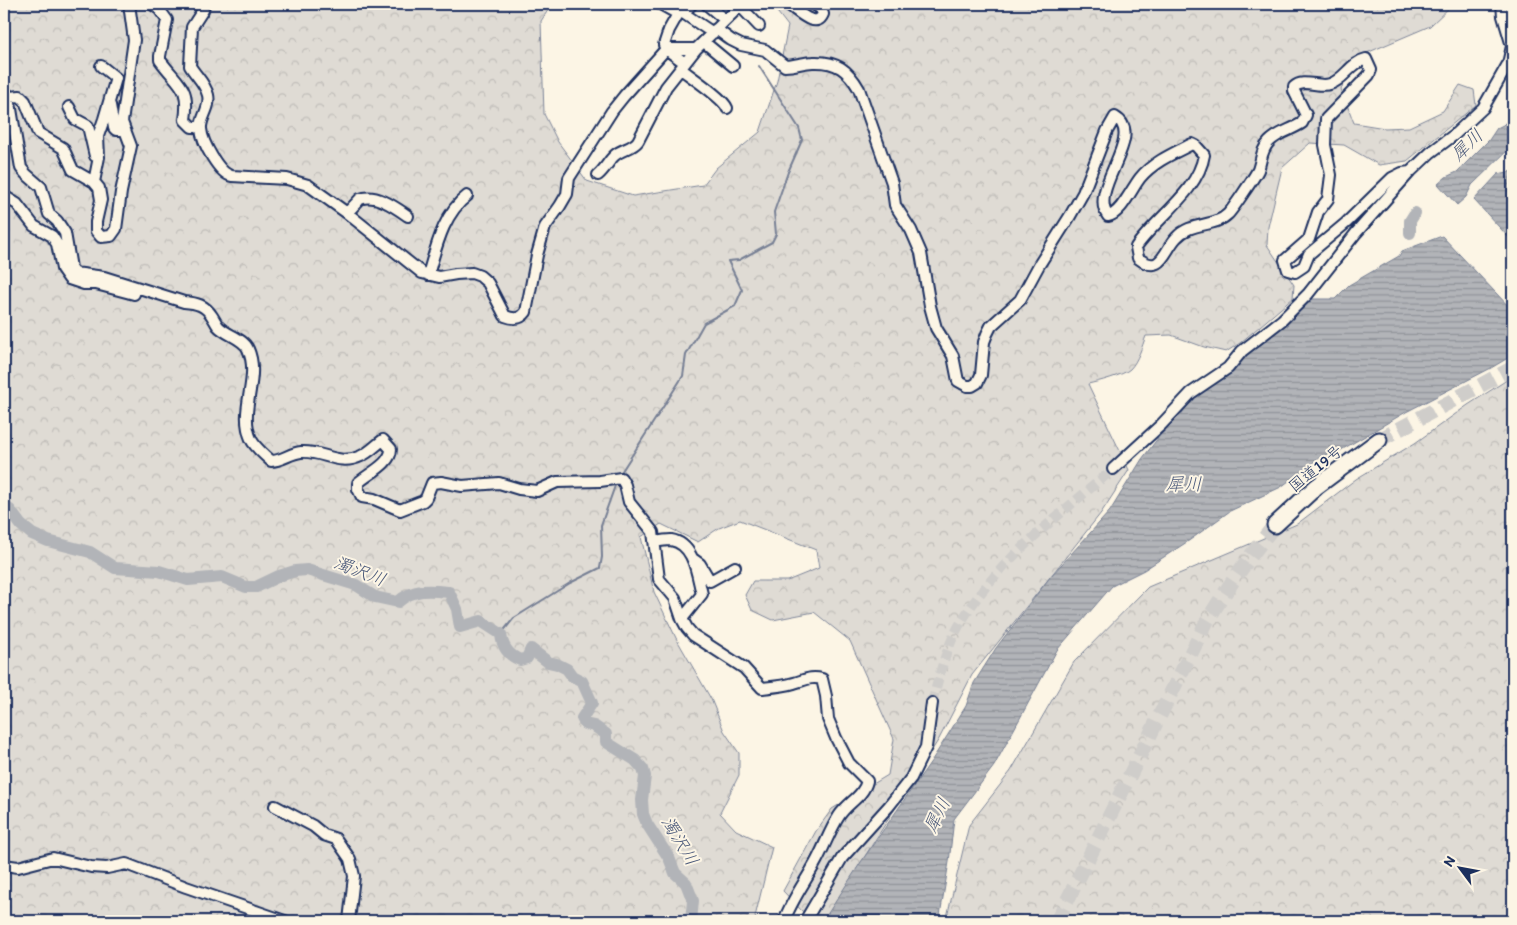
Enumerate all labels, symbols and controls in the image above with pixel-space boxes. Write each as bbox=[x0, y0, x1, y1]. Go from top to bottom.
water label: 犀川 bbox=[1446, 125, 1488, 165]
street label: 国道19号 bbox=[1285, 441, 1346, 496]
water label: 犀川 bbox=[1166, 473, 1202, 495]
water label: 濁沢川 bbox=[331, 551, 389, 591]
water label: 犀川 bbox=[919, 794, 955, 836]
water label: 濁沢川 bbox=[657, 812, 703, 870]
north arrow bbox=[1434, 842, 1484, 892]
text: N bbox=[1440, 853, 1459, 870]

